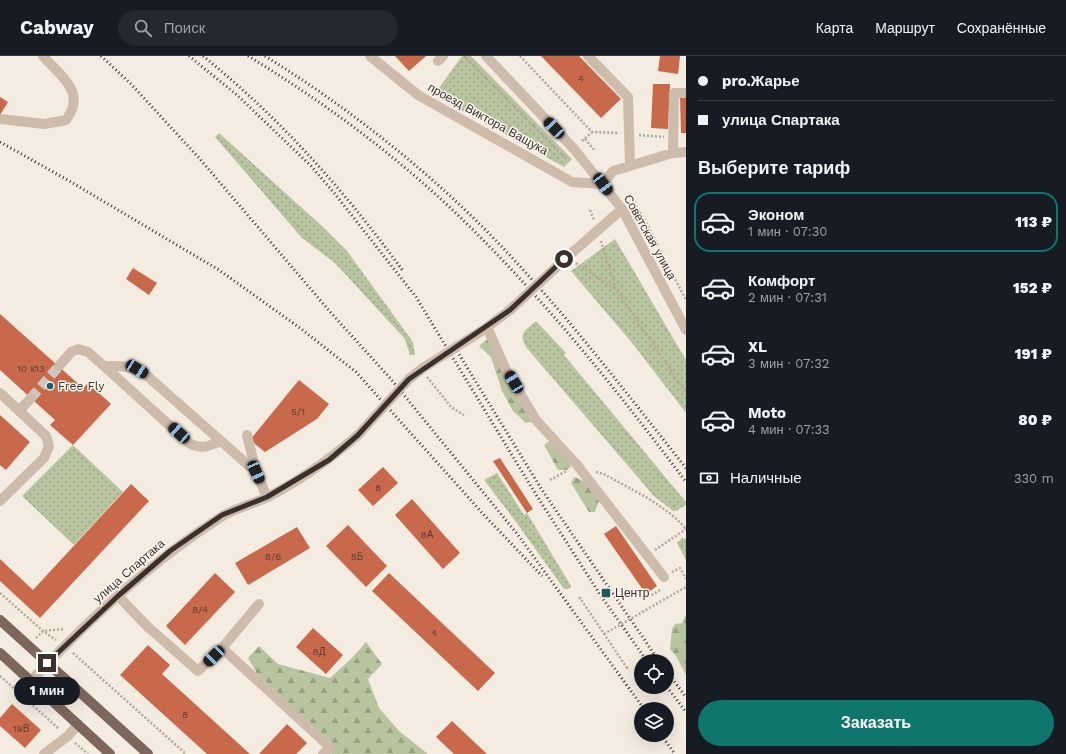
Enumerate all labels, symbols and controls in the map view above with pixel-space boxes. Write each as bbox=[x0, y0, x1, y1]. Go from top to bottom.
search box bbox=[118, 10, 398, 46]
text: Cabway bbox=[20, 16, 94, 39]
icon: search bbox=[132, 17, 154, 39]
text: Поиск bbox=[164, 19, 205, 37]
text: Карта bbox=[816, 20, 853, 36]
text: Маршрут bbox=[875, 20, 935, 36]
text: Сохранённые bbox=[957, 20, 1046, 36]
text: pro.Жарье bbox=[722, 72, 800, 90]
house number: 4 bbox=[578, 73, 584, 84]
street label: проезд Виктора Ващука bbox=[426, 80, 551, 158]
text: улица Спартака bbox=[722, 111, 840, 129]
car bbox=[541, 115, 567, 141]
text: Выберите тариф bbox=[698, 157, 850, 178]
car bbox=[591, 171, 615, 197]
street label: Советская улица bbox=[621, 192, 679, 282]
icon: car bbox=[700, 204, 736, 240]
text: Эконом bbox=[748, 206, 804, 224]
text: 113 ₽ bbox=[1015, 213, 1052, 231]
text: 1 мин · 07:30 bbox=[748, 224, 827, 239]
route start bbox=[555, 250, 573, 268]
icon: car bbox=[700, 270, 736, 306]
text: Комфорт bbox=[748, 272, 815, 290]
text: 152 ₽ bbox=[1013, 279, 1052, 297]
text: 2 мин · 07:31 bbox=[748, 290, 827, 305]
icon: car bbox=[700, 336, 736, 372]
text: XL bbox=[748, 338, 767, 356]
text: 191 ₽ bbox=[1015, 345, 1052, 363]
text: 3 мин · 07:32 bbox=[748, 356, 829, 371]
car bbox=[124, 358, 150, 380]
house number: 10 к13 bbox=[17, 363, 45, 374]
car bbox=[503, 369, 525, 395]
place label: Free Fly bbox=[58, 379, 105, 393]
marker: Free Fly bbox=[45, 381, 55, 391]
icon: car bbox=[700, 402, 736, 438]
text: Moto bbox=[748, 404, 786, 422]
house number: 5/1 bbox=[291, 406, 305, 417]
text: 80 ₽ bbox=[1018, 411, 1052, 429]
car bbox=[166, 421, 192, 445]
text: 4 мин · 07:33 bbox=[748, 422, 830, 437]
car bbox=[246, 459, 266, 485]
icon: cash bbox=[698, 467, 720, 489]
text: Наличные bbox=[730, 469, 802, 487]
text: 330 m bbox=[1014, 471, 1054, 486]
house number: 8 bbox=[375, 482, 381, 493]
house number: 8А bbox=[421, 529, 434, 540]
street label: улица Спартака bbox=[91, 536, 168, 606]
house number: 8/6 bbox=[265, 551, 281, 562]
house number: 8Б bbox=[351, 551, 364, 562]
place label: Центр bbox=[615, 586, 650, 600]
marker: Центр bbox=[600, 587, 612, 599]
house number: 8/4 bbox=[192, 604, 208, 615]
house number: 4 bbox=[431, 627, 437, 638]
car bbox=[201, 643, 227, 669]
house number: 8Д bbox=[313, 646, 326, 657]
route end bbox=[38, 654, 56, 672]
map controls bbox=[634, 654, 674, 742]
button: locate bbox=[634, 654, 674, 694]
callout: 1 мин bbox=[14, 677, 80, 705]
text: 1 мин bbox=[30, 683, 64, 698]
button: Заказать bbox=[698, 700, 1054, 746]
button: layers bbox=[634, 702, 674, 742]
house number: 8 bbox=[182, 709, 188, 720]
house number: 19В bbox=[13, 723, 30, 734]

